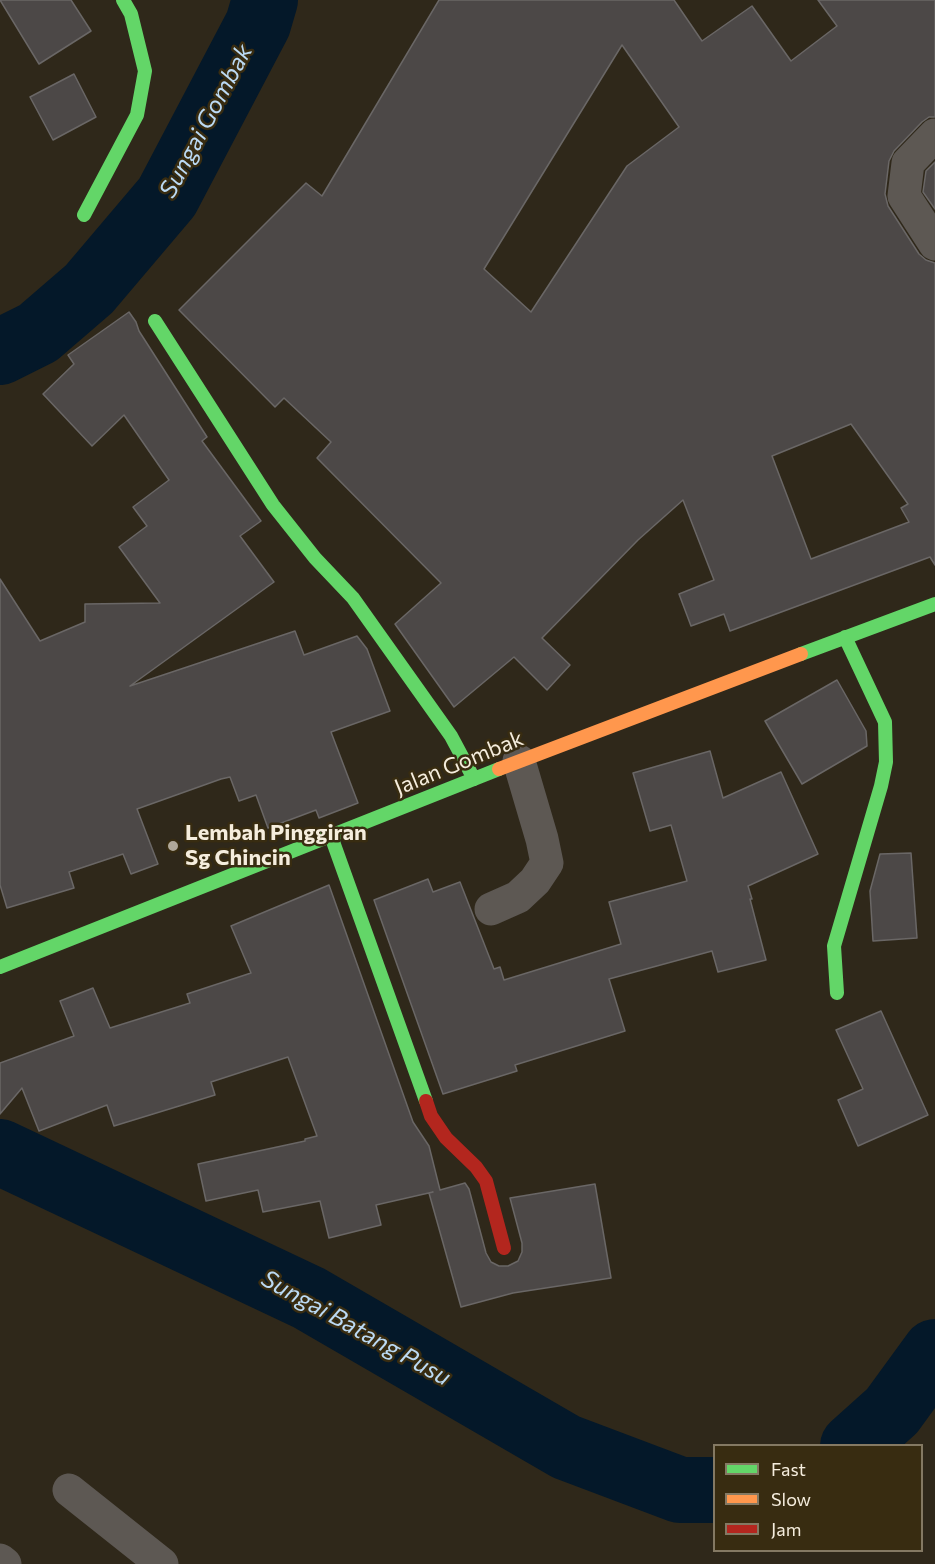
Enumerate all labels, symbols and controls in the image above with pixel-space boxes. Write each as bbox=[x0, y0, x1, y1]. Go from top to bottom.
water label: Sungai Gombak bbox=[153, 39, 259, 203]
street label: Jalan Gombak bbox=[391, 725, 527, 801]
place label: Lembah Pinggiran Sg Chincin bbox=[185, 820, 367, 872]
marker: Lembah Pinggiran Sg Chincin bbox=[166, 839, 180, 853]
water label: Sungai Batang Pusu bbox=[256, 1264, 456, 1392]
legend bbox=[713, 1444, 923, 1552]
text: Fast bbox=[771, 1458, 806, 1480]
text: Slow bbox=[771, 1488, 811, 1510]
text: Jam bbox=[771, 1518, 801, 1540]

